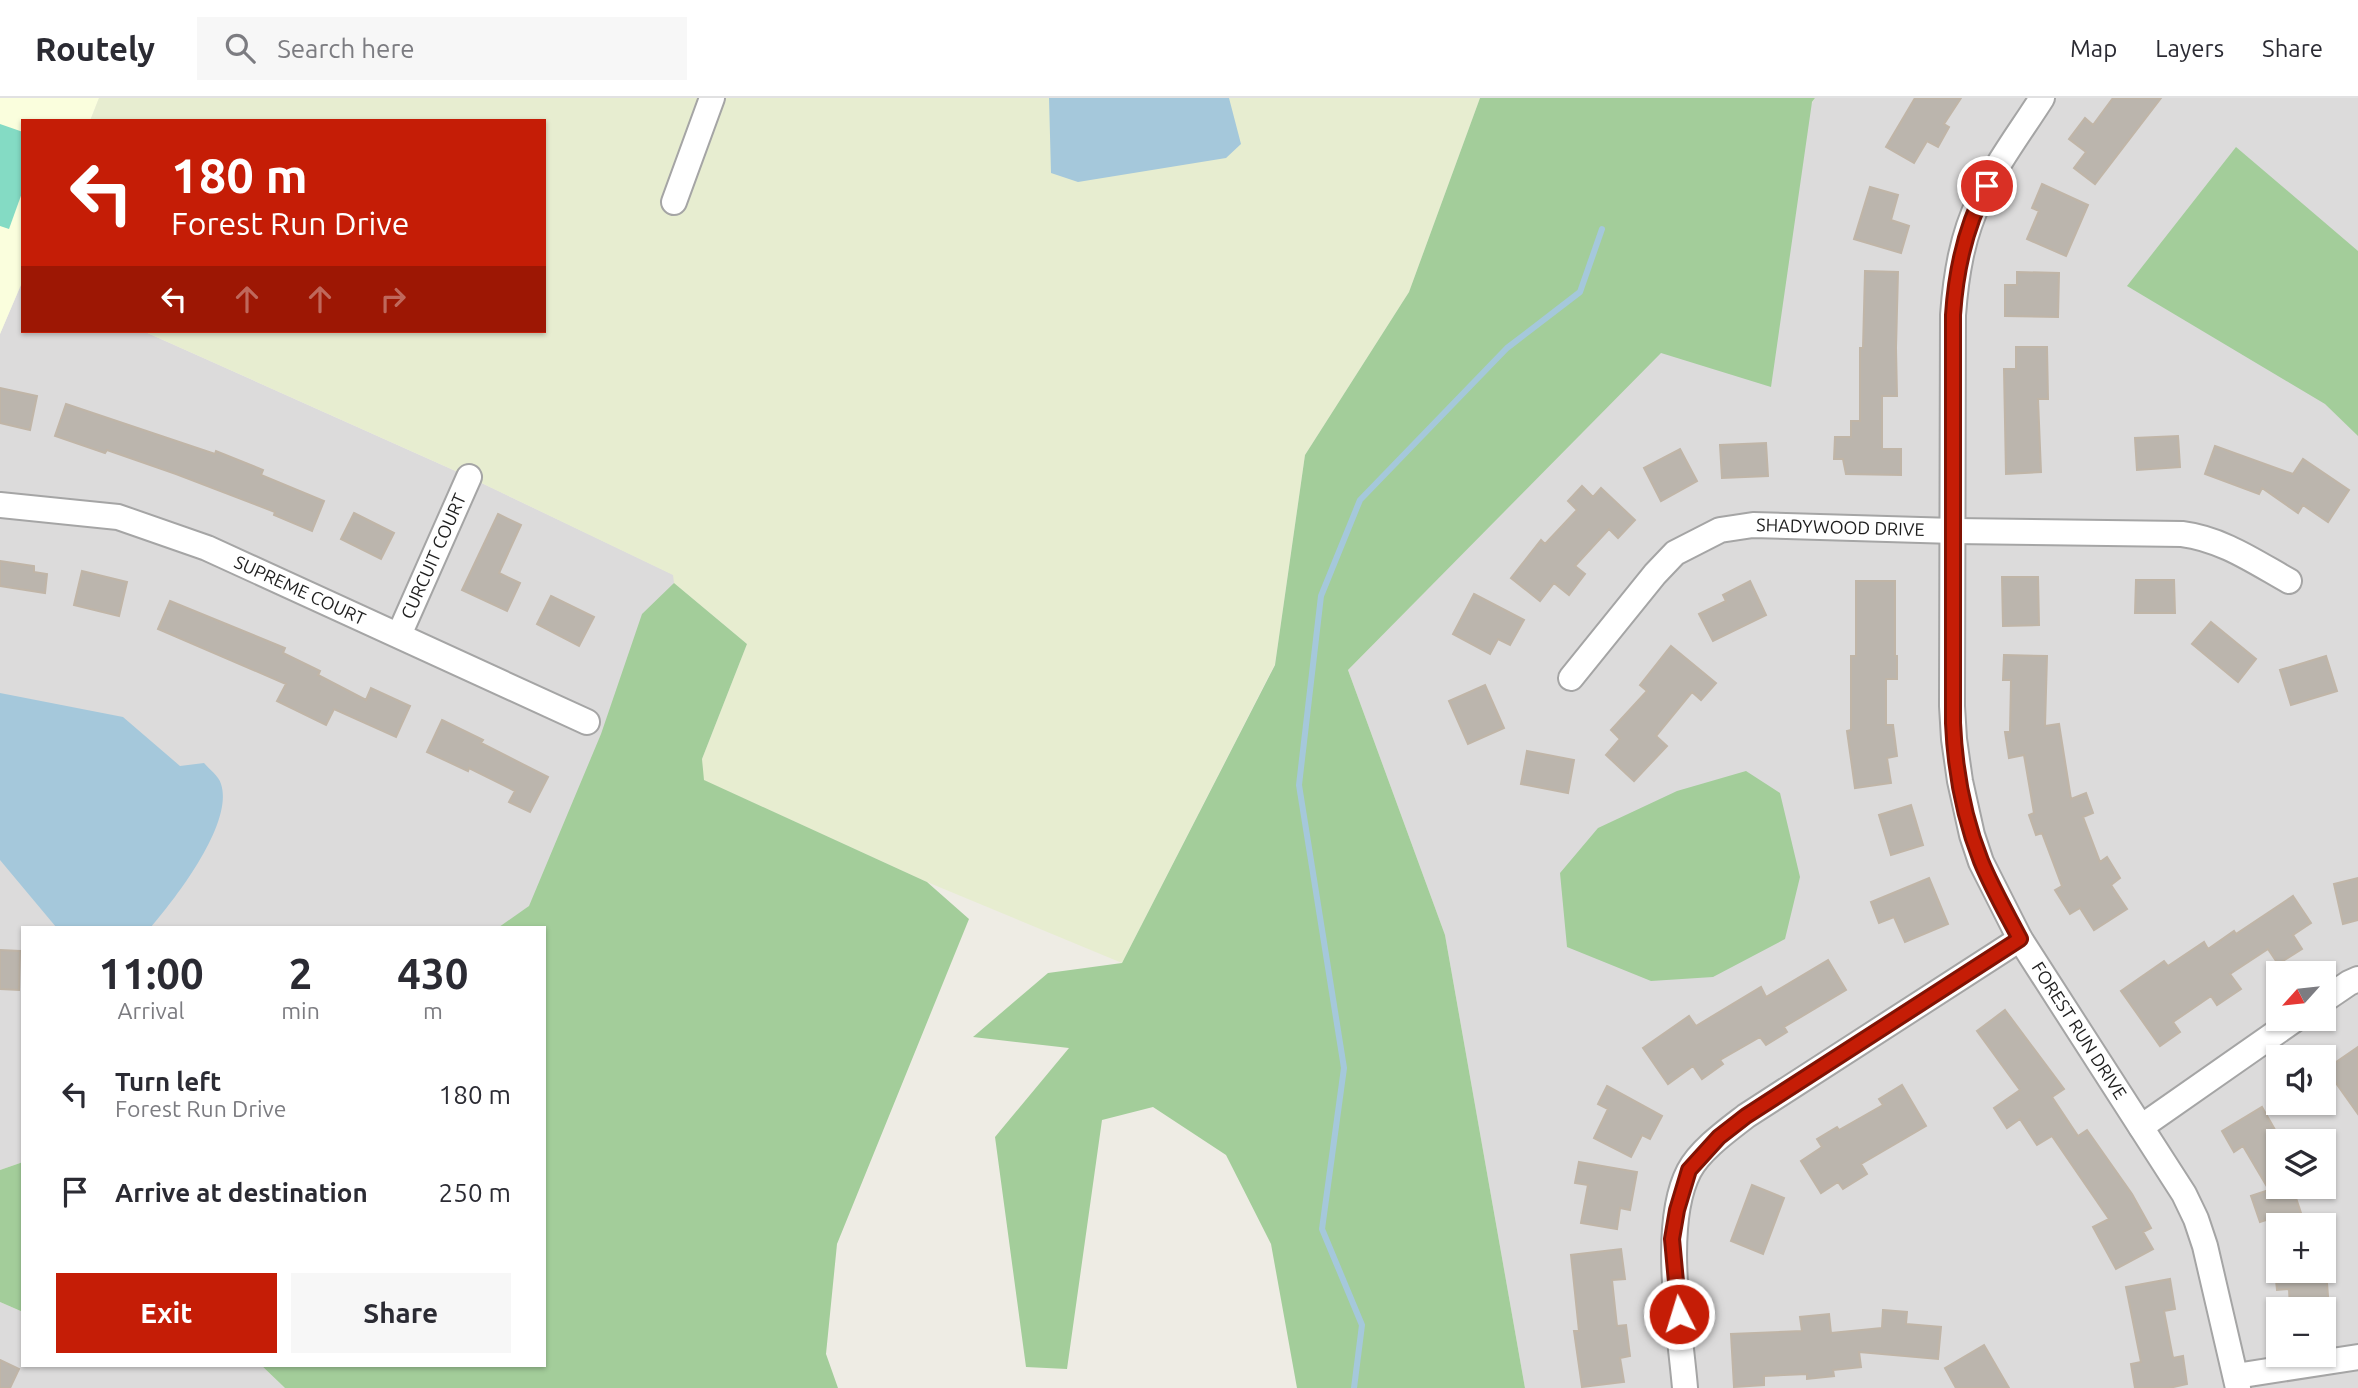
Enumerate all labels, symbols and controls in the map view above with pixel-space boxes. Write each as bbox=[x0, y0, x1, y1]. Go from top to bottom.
search box bbox=[197, 17, 687, 80]
icon: search bbox=[221, 29, 259, 67]
text: Routely bbox=[35, 30, 155, 67]
text: Search here bbox=[277, 34, 415, 63]
text: Map bbox=[2070, 35, 2117, 62]
text: Layers bbox=[2155, 35, 2224, 62]
text: Share bbox=[2262, 35, 2323, 62]
icon: left bbox=[56, 147, 147, 238]
text: 180 m bbox=[171, 147, 308, 202]
pin bbox=[1957, 156, 2017, 216]
icon: arrive bbox=[1968, 167, 2006, 205]
text: Forest Run Drive bbox=[171, 205, 410, 241]
icon: left bbox=[155, 280, 193, 318]
icon: ahead bbox=[228, 280, 266, 318]
icon: ahead bbox=[301, 280, 339, 318]
icon: right bbox=[374, 280, 412, 318]
street label: CURCUIT COURT bbox=[396, 490, 469, 622]
street label: SHADYWOOD DRIVE bbox=[1756, 514, 1925, 539]
street label: SUPREME COURT bbox=[232, 551, 369, 628]
text: 11:00 bbox=[99, 950, 204, 997]
text: 2 bbox=[289, 950, 312, 997]
text: 430 bbox=[397, 950, 468, 997]
street label: FOREST RUN DRIVE bbox=[2028, 958, 2131, 1102]
north arrow bbox=[2266, 961, 2336, 1031]
map controls bbox=[2266, 961, 2336, 1367]
text: Arrival bbox=[118, 998, 185, 1023]
text: min bbox=[281, 998, 320, 1023]
text: m bbox=[423, 998, 443, 1023]
button: sound bbox=[2266, 1045, 2336, 1115]
text: Turn left bbox=[115, 1067, 221, 1096]
icon: left bbox=[56, 1075, 94, 1113]
text: 180 m bbox=[439, 1080, 511, 1109]
text: Forest Run Drive bbox=[115, 1096, 286, 1121]
button: layers bbox=[2266, 1129, 2336, 1199]
icon: arrive bbox=[56, 1173, 94, 1211]
text: Arrive at destination bbox=[115, 1178, 368, 1207]
text: 250 m bbox=[439, 1178, 511, 1207]
button: + bbox=[2266, 1213, 2336, 1283]
button: Exit bbox=[56, 1273, 277, 1353]
button: Share bbox=[291, 1273, 511, 1353]
position arrow bbox=[1642, 1277, 1716, 1351]
button: − bbox=[2266, 1297, 2336, 1367]

